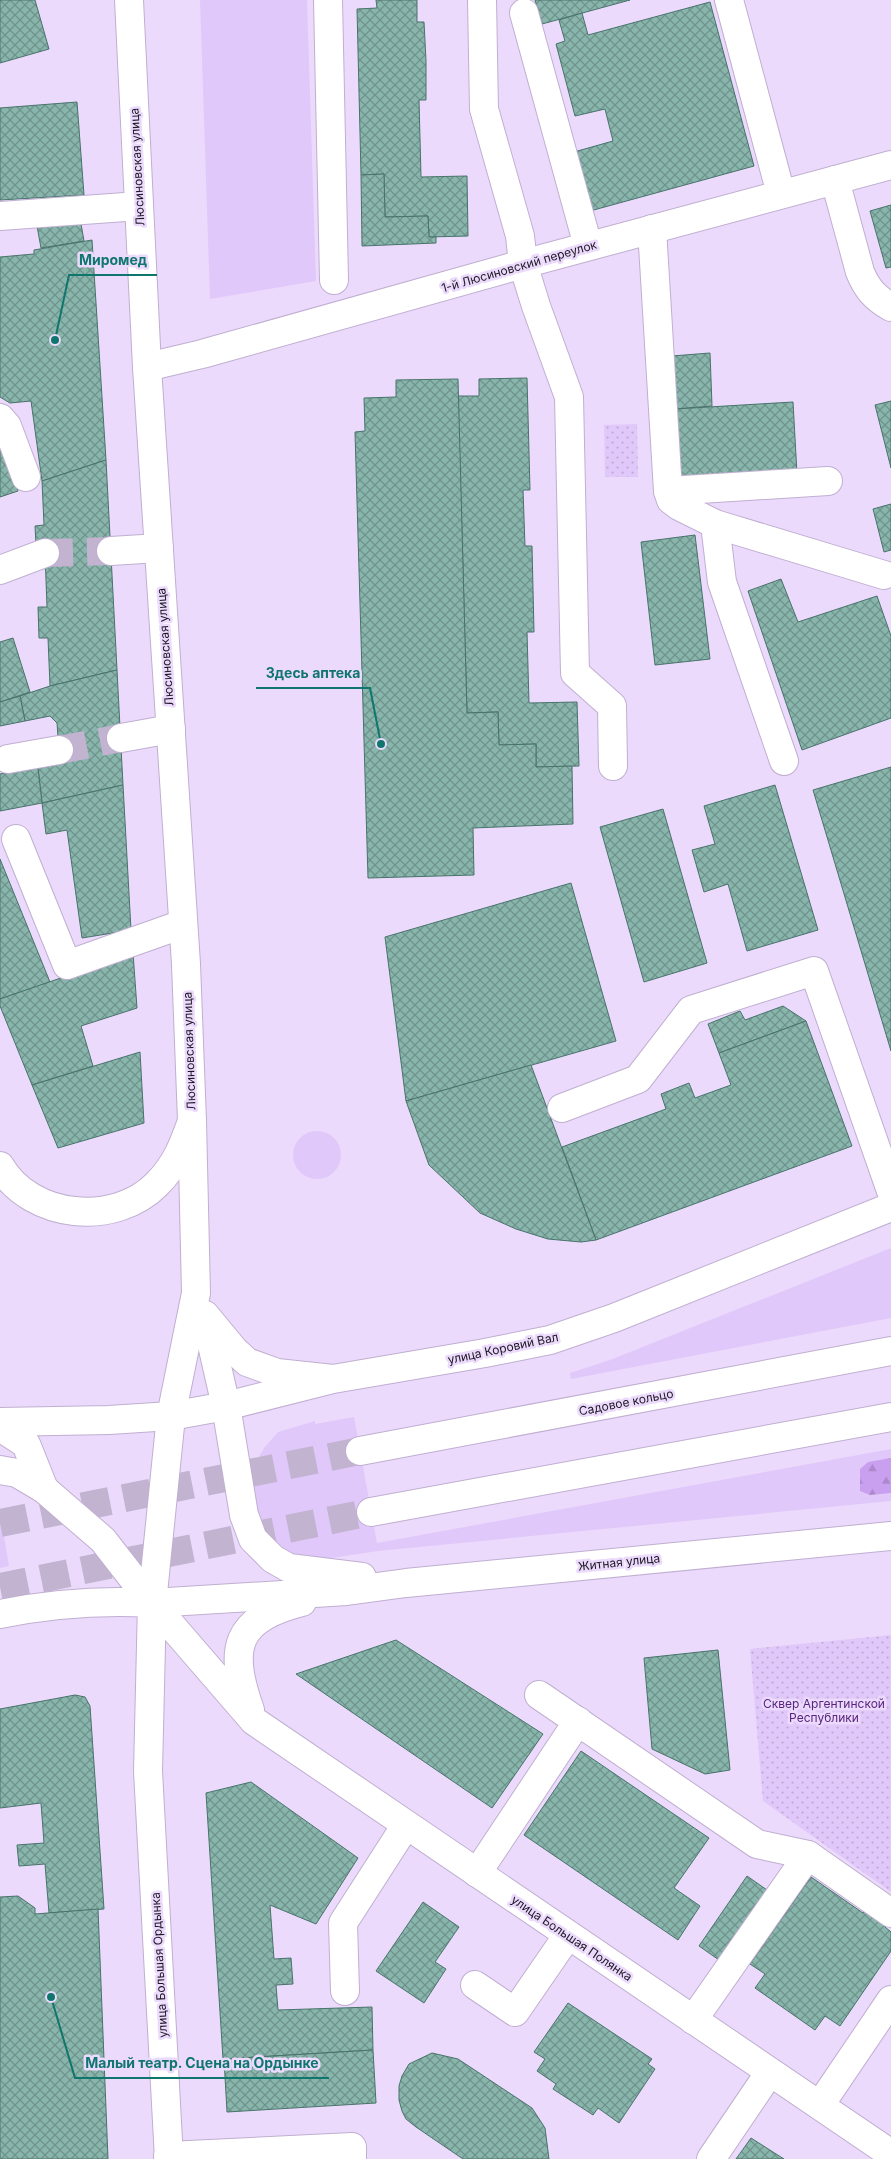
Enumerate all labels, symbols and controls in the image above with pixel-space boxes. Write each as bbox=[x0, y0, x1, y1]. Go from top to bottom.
street label: Люсиновская улица bbox=[126, 108, 148, 226]
street label: 1-й Люсиновский переулок bbox=[440, 236, 599, 295]
callout: Миромед bbox=[69, 246, 157, 275]
text: Миромед bbox=[79, 251, 147, 268]
street label: Люсиновская улица bbox=[153, 587, 177, 707]
callout: Здесь аптека bbox=[256, 659, 370, 688]
text: Здесь аптека bbox=[266, 664, 360, 681]
street label: Люсиновская улица bbox=[179, 992, 199, 1110]
street label: улица Коровий Вал bbox=[446, 1329, 560, 1367]
street label: Садовое кольцо bbox=[577, 1385, 675, 1419]
street label: Житная улица bbox=[577, 1550, 661, 1574]
park label: Сквер Аргентинской Республики bbox=[763, 1696, 885, 1725]
street label: улица Большая Ордынка bbox=[148, 1892, 170, 2038]
street label: улица Большая Полянка bbox=[509, 1892, 635, 1984]
callout: Малый театр. Сцена на Ордынке bbox=[75, 2049, 329, 2078]
text: Малый театр. Сцена на Ордынке bbox=[85, 2054, 319, 2071]

